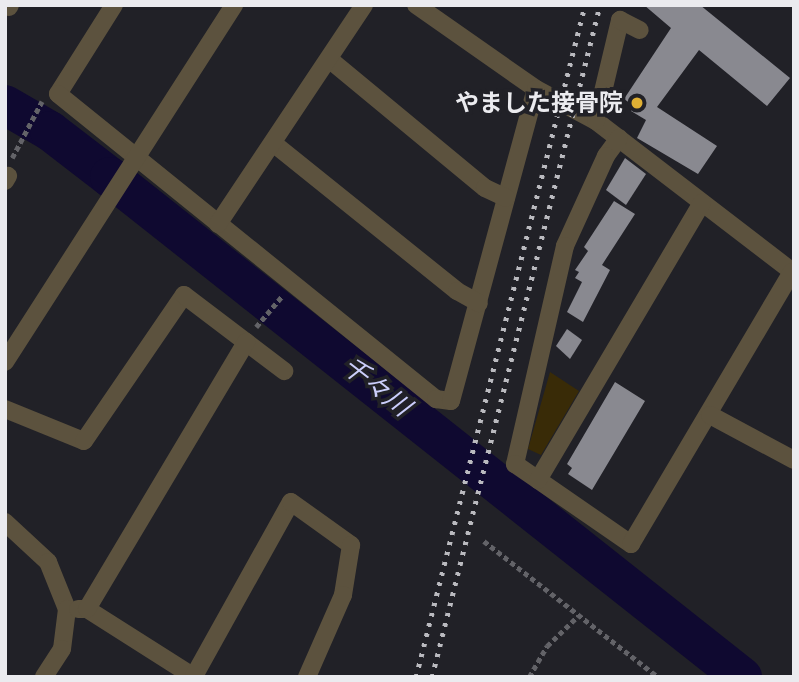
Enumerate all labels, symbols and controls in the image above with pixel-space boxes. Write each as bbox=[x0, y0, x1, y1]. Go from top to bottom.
place label: やました接骨院 bbox=[455, 89, 623, 117]
marker: やました接骨院 bbox=[629, 95, 645, 111]
water label: 千々川 bbox=[336, 351, 416, 423]

